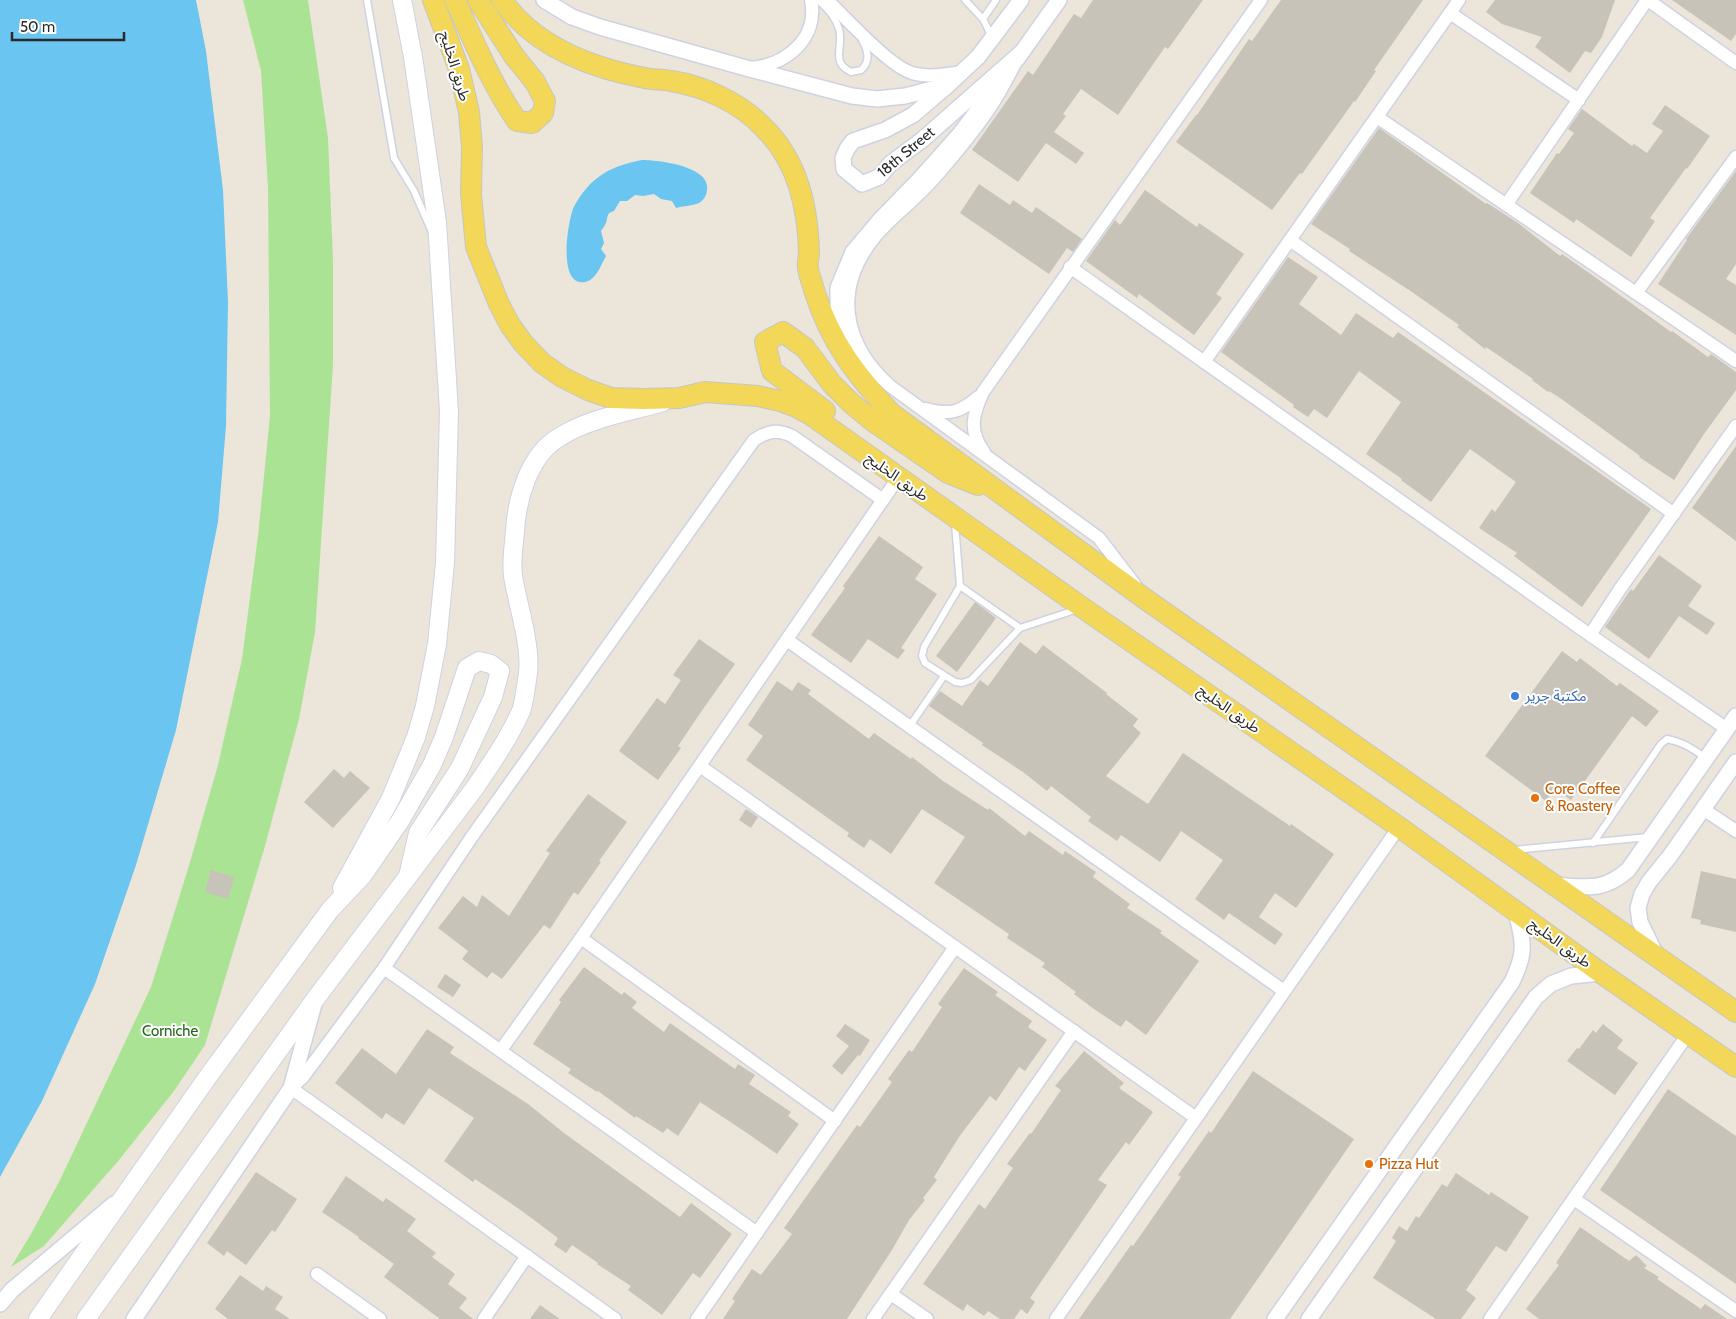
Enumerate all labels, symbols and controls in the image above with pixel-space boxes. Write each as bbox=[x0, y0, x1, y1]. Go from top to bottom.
scale bar bbox=[12, 10, 125, 42]
text: 50 m bbox=[20, 18, 55, 36]
street label: طريق الخليج bbox=[433, 29, 474, 104]
street label: 18th Street bbox=[874, 123, 938, 181]
street label: طريق الخليج bbox=[860, 449, 932, 508]
street label: طريق الخليج bbox=[1192, 681, 1264, 740]
place label: مكتبة جرير bbox=[1524, 687, 1587, 705]
marker: مكتبة جرير bbox=[1509, 690, 1521, 702]
place label: Core Coffee & Roastery bbox=[1545, 780, 1621, 815]
marker: Core Coffee & Roastery bbox=[1529, 792, 1541, 804]
street label: طريق الخليج bbox=[1524, 914, 1595, 974]
park label: Corniche bbox=[142, 1022, 198, 1040]
place label: Pizza Hut bbox=[1379, 1155, 1439, 1173]
marker: Pizza Hut bbox=[1363, 1158, 1375, 1170]

